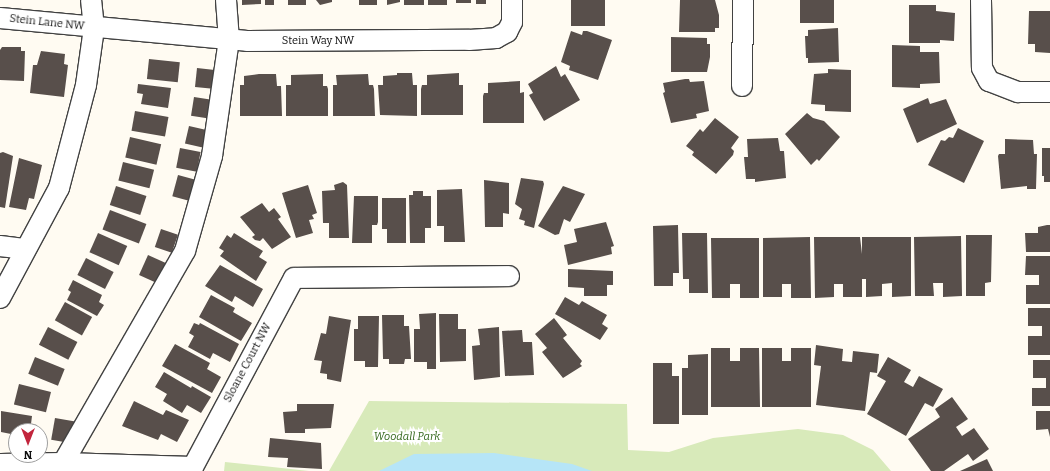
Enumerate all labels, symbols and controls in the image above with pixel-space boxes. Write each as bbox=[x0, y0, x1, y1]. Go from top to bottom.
street label: Stein Lane NW bbox=[9, 12, 85, 34]
street label: Stein Way NW bbox=[282, 34, 354, 48]
street label: Sloane Court NW bbox=[222, 321, 274, 405]
north arrow bbox=[8, 423, 48, 463]
park label: Woodall Park bbox=[374, 430, 440, 444]
text: N bbox=[24, 448, 32, 461]

